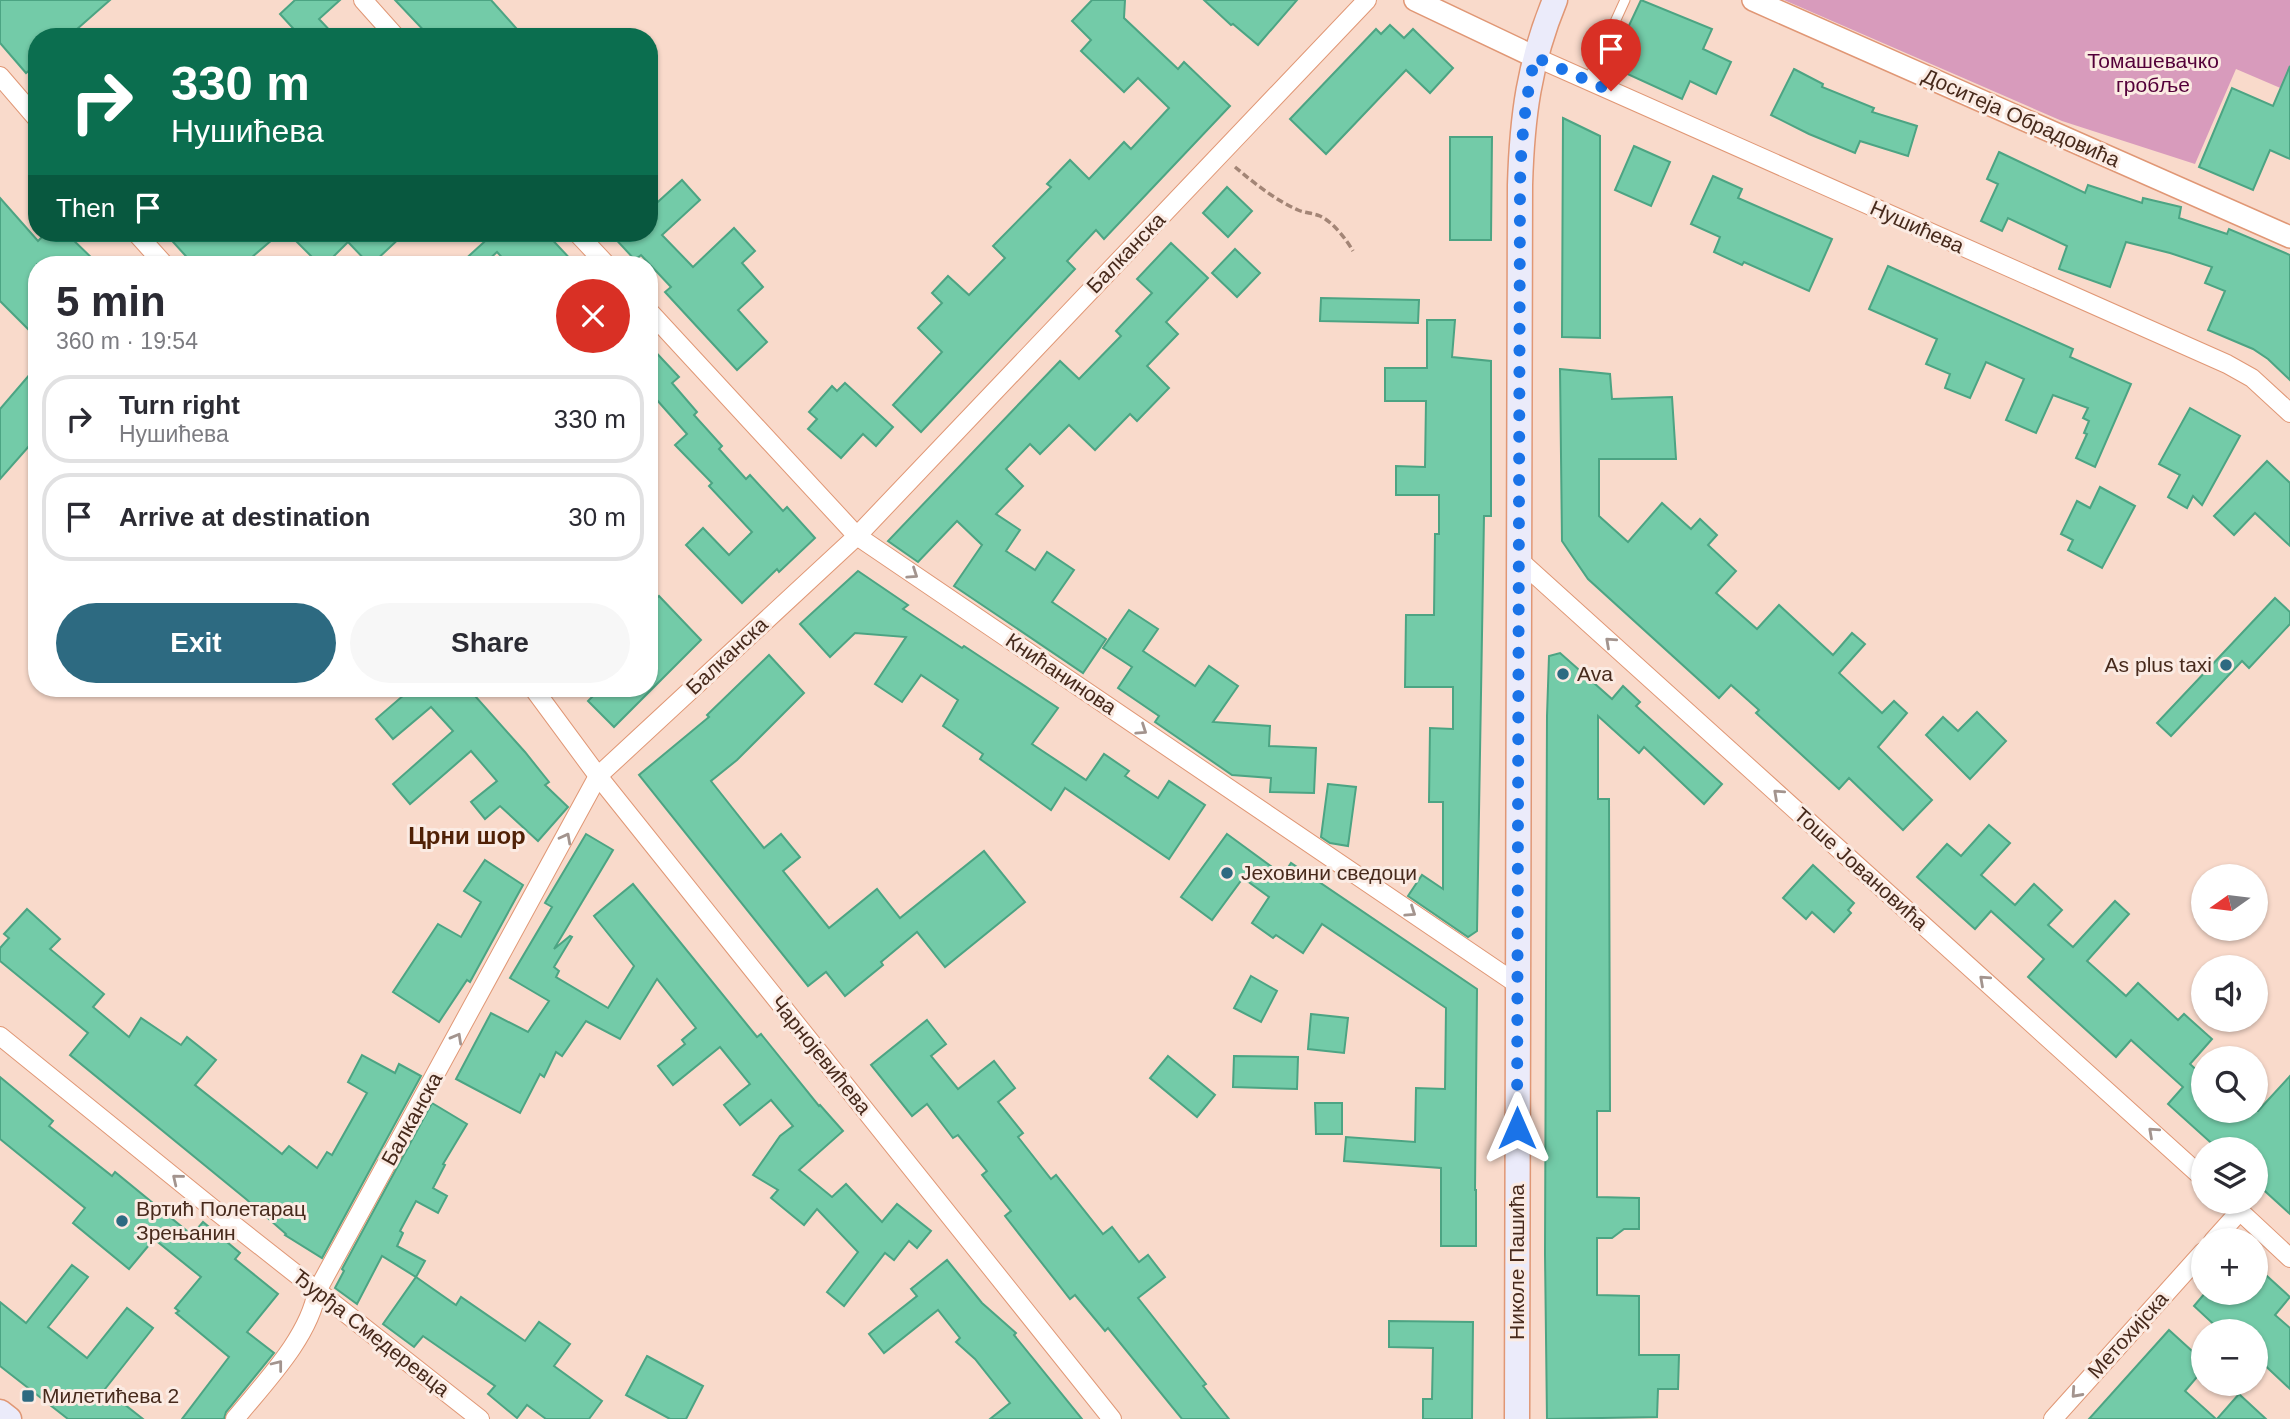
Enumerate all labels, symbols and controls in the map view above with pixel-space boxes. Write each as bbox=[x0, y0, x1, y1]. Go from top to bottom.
pin bbox=[1581, 19, 1641, 91]
icon: arrive bbox=[1592, 30, 1630, 68]
park label: Томашевачко гробље bbox=[2087, 49, 2219, 96]
icon: right bbox=[56, 56, 147, 147]
text: 330 m bbox=[171, 56, 310, 110]
street label: Доситеја Обрадовића bbox=[1919, 64, 2124, 172]
text: Нушићева bbox=[171, 113, 324, 149]
icon: arrive bbox=[129, 189, 167, 227]
text: Then bbox=[56, 193, 115, 223]
street label: Нушићева bbox=[1867, 196, 1968, 258]
street label: Балканска bbox=[1082, 208, 1170, 297]
text: 5 min bbox=[56, 278, 166, 325]
button: close bbox=[556, 279, 630, 353]
text: 360 m · 19:54 bbox=[56, 328, 198, 354]
text: Turn right bbox=[119, 390, 240, 420]
icon: right bbox=[60, 400, 98, 438]
text: 330 m bbox=[554, 404, 626, 434]
text: Нушићева bbox=[119, 421, 229, 447]
icon: arrive bbox=[60, 498, 98, 536]
text: Arrive at destination bbox=[119, 502, 370, 532]
text: 30 m bbox=[568, 502, 626, 532]
one-way arrow bbox=[906, 566, 919, 579]
button: Exit bbox=[56, 603, 336, 683]
button: Share bbox=[350, 603, 630, 683]
street label: Балканска bbox=[681, 612, 772, 699]
street label: Книћанинова bbox=[1002, 628, 1121, 719]
one-way arrow bbox=[1605, 638, 1618, 650]
place label: As plus taxi bbox=[2105, 653, 2212, 676]
marker: As plus taxi bbox=[2218, 657, 2234, 673]
place label: Ava bbox=[1577, 662, 1613, 685]
marker: Ava bbox=[1555, 666, 1571, 682]
one-way arrow bbox=[1134, 721, 1147, 734]
one-way arrow bbox=[1774, 790, 1787, 803]
street label: Тоше Јовановића bbox=[1790, 803, 1933, 935]
district label: Црни шор bbox=[408, 822, 526, 849]
one-way arrow bbox=[557, 833, 571, 845]
place label: Јеховини сведоци bbox=[1241, 861, 1417, 884]
north arrow bbox=[2191, 864, 2268, 942]
map controls bbox=[2191, 864, 2268, 1396]
marker: Јеховини сведоци bbox=[1219, 865, 1235, 881]
one-way arrow bbox=[1404, 904, 1417, 917]
button: sound bbox=[2191, 955, 2268, 1032]
one-way arrow bbox=[1979, 976, 1992, 988]
street label: Чарнојевићева bbox=[767, 991, 876, 1119]
one-way arrow bbox=[448, 1032, 462, 1045]
button: search bbox=[2191, 1046, 2268, 1123]
street label: Балканска bbox=[377, 1068, 447, 1169]
position arrow bbox=[1480, 1091, 1554, 1165]
one-way arrow bbox=[2148, 1128, 2161, 1140]
button: layers bbox=[2191, 1137, 2268, 1214]
one-way arrow bbox=[172, 1175, 185, 1187]
street label: Николе Пашића bbox=[1505, 1184, 1528, 1340]
place label: Вртић Полетарац Зрењанин bbox=[136, 1197, 306, 1244]
marker: Вртић Полетарац Зрењанин bbox=[114, 1213, 130, 1229]
button: + bbox=[2191, 1228, 2268, 1305]
street label: Ђурђа Смедеревца bbox=[288, 1264, 454, 1401]
street label: Метохијска bbox=[2083, 1287, 2173, 1383]
button: − bbox=[2191, 1319, 2268, 1396]
one-way arrow bbox=[269, 1361, 282, 1373]
place label: Милетићева 2 bbox=[42, 1384, 179, 1407]
one-way arrow bbox=[2072, 1385, 2084, 1398]
marker: Милетићева 2 bbox=[20, 1388, 36, 1404]

